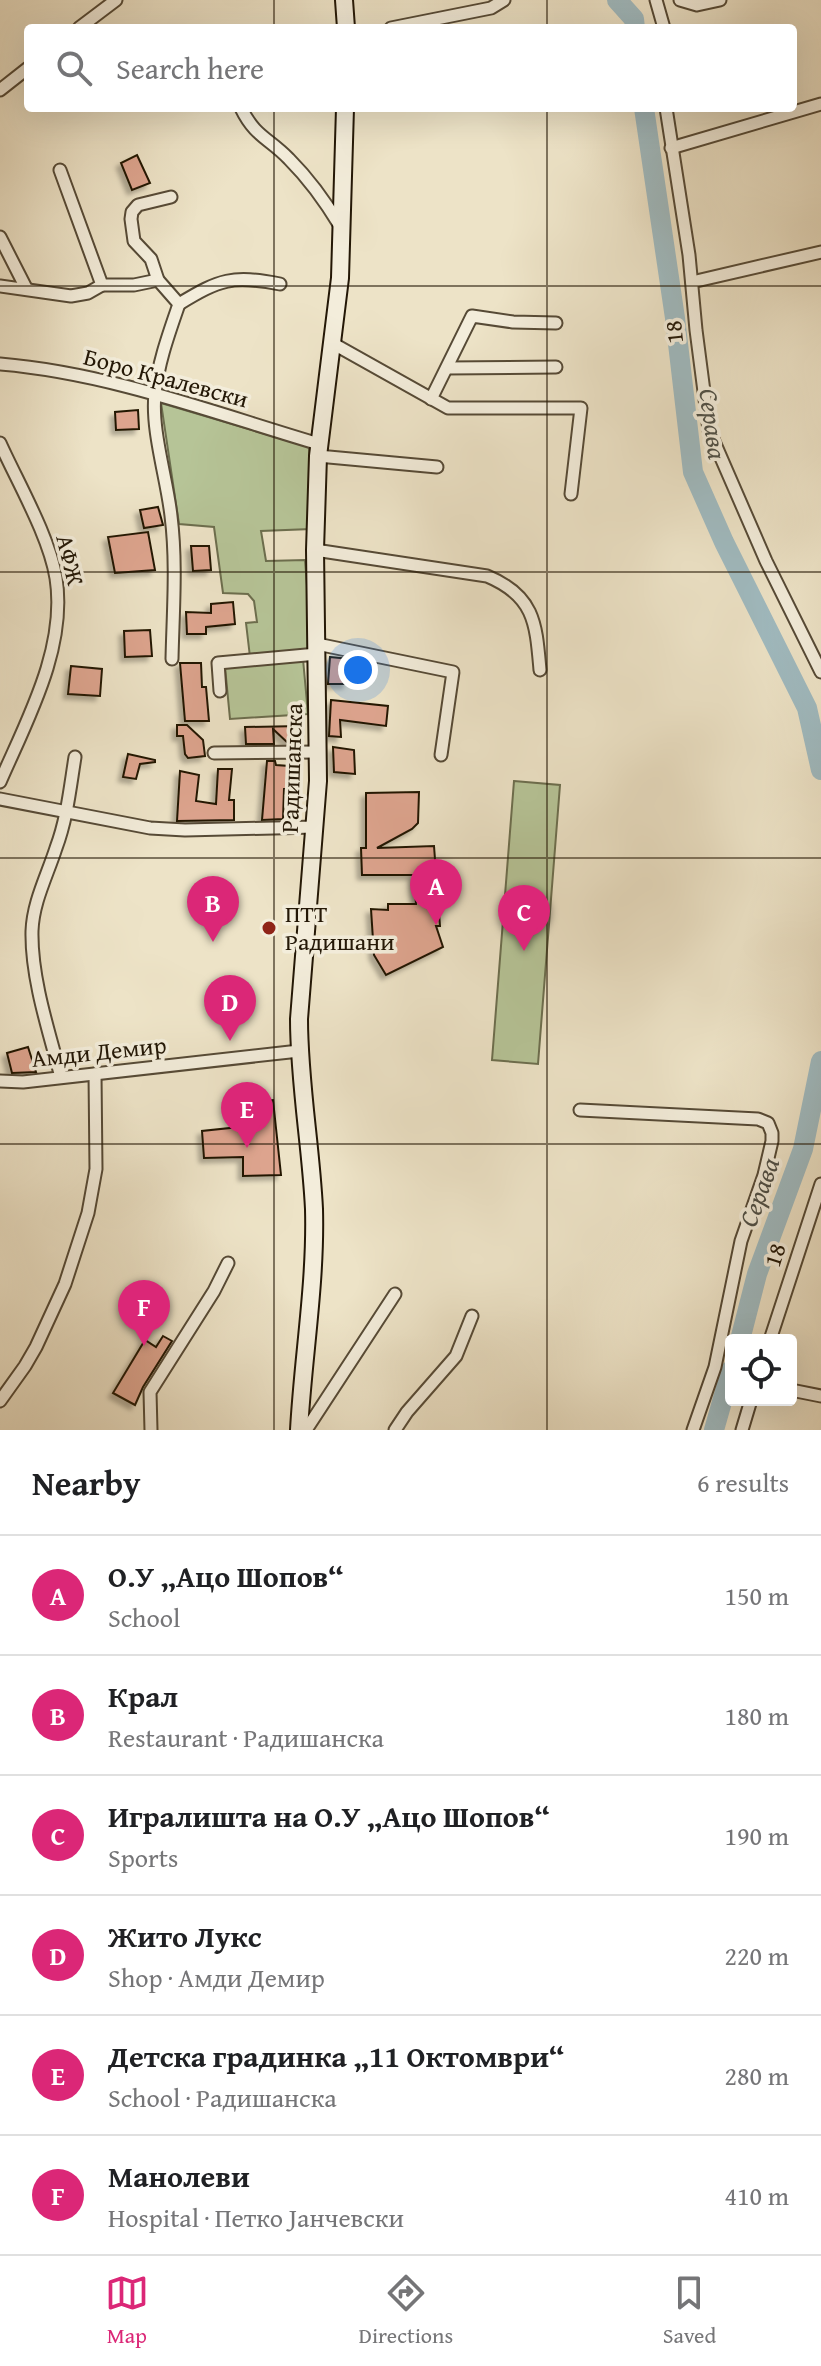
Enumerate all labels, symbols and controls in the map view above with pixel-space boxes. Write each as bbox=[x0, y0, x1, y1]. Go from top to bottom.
search box bbox=[24, 24, 797, 112]
icon: search bbox=[52, 46, 96, 90]
text: Search here bbox=[116, 46, 264, 90]
street label: 18 bbox=[655, 319, 692, 345]
street label: Боро Кралевски bbox=[80, 339, 252, 416]
water label: Серава bbox=[689, 386, 738, 462]
street label: АФЖ bbox=[47, 531, 94, 590]
your location bbox=[338, 650, 378, 690]
street label: Радишанска bbox=[272, 702, 311, 833]
pin: A bbox=[410, 859, 462, 925]
pin: B bbox=[187, 876, 239, 942]
pin: C bbox=[498, 885, 550, 951]
place label: ПТТ Радишани bbox=[285, 896, 394, 959]
marker: ПТТ Радишани bbox=[260, 919, 278, 937]
pin: D bbox=[204, 975, 256, 1041]
street label: Амди Демир bbox=[30, 1027, 168, 1076]
pin: E bbox=[221, 1082, 273, 1148]
water label: Серава bbox=[728, 1152, 789, 1232]
street label: 18 bbox=[754, 1238, 795, 1271]
pin: F bbox=[118, 1280, 170, 1346]
map controls bbox=[725, 1334, 797, 1406]
button: locate bbox=[725, 1334, 797, 1406]
text: Nearby bbox=[32, 1458, 141, 1507]
text: 6 results bbox=[697, 1463, 789, 1502]
text: О.У „Ацо Шопов“ bbox=[108, 1554, 344, 1598]
text: A bbox=[50, 1576, 66, 1615]
text: 150 m bbox=[724, 1576, 789, 1615]
text: School bbox=[108, 1598, 180, 1637]
text: Крал bbox=[108, 1674, 178, 1718]
text: B bbox=[50, 1696, 66, 1735]
text: 180 m bbox=[724, 1696, 789, 1735]
text: Restaurant · Радишанска bbox=[108, 1718, 384, 1757]
text: Игралишта на О.У „Ацо Шопов“ bbox=[108, 1794, 550, 1838]
text: C bbox=[51, 1816, 65, 1855]
text: 190 m bbox=[724, 1816, 789, 1855]
text: Sports bbox=[108, 1838, 178, 1877]
text: Жито Лукс bbox=[108, 1914, 262, 1958]
text: D bbox=[50, 1936, 66, 1975]
text: 220 m bbox=[724, 1936, 789, 1975]
text: Shop · Амди Демир bbox=[108, 1958, 325, 1997]
text: Детска градинка „11 Октомври“ bbox=[108, 2034, 564, 2078]
text: E bbox=[51, 2056, 65, 2095]
text: 280 m bbox=[724, 2056, 789, 2095]
text: School · Радишанска bbox=[108, 2078, 337, 2117]
text: Манолеви bbox=[108, 2154, 250, 2198]
text: F bbox=[51, 2176, 65, 2215]
text: 410 m bbox=[724, 2176, 789, 2215]
text: Hospital · Петко Јанчевски bbox=[108, 2198, 404, 2237]
tab: Map bbox=[105, 2271, 149, 2351]
tab: Directions bbox=[359, 2271, 453, 2351]
tab: Saved bbox=[663, 2271, 716, 2351]

